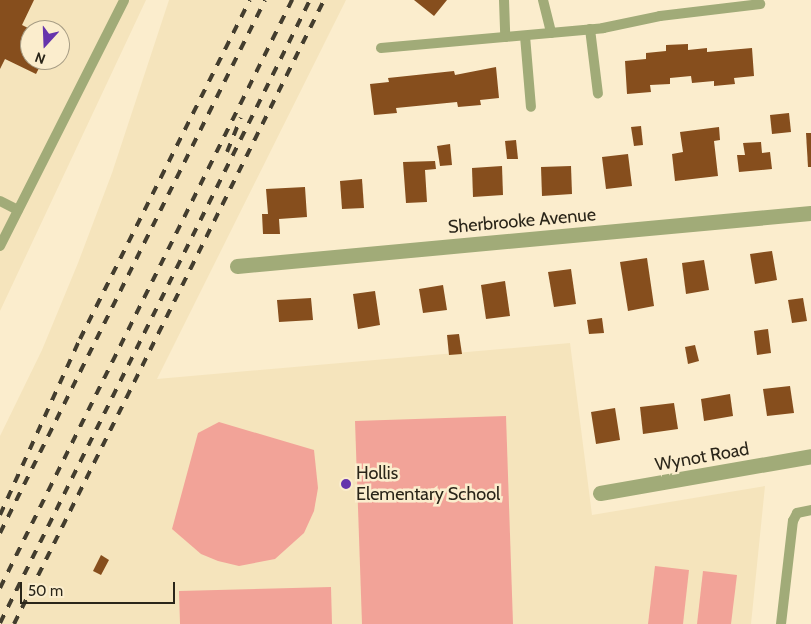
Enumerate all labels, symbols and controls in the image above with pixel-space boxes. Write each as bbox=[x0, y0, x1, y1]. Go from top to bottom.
north arrow bbox=[20, 20, 70, 70]
text: N bbox=[32, 48, 48, 68]
street label: Sherbrooke Avenue bbox=[447, 204, 597, 238]
street label: Wynot Road bbox=[653, 438, 751, 476]
place label: Hollis Elementary School bbox=[356, 463, 500, 506]
marker: Hollis Elementary School bbox=[340, 478, 352, 490]
scale bar bbox=[22, 572, 178, 604]
text: 50 m bbox=[28, 582, 63, 600]

